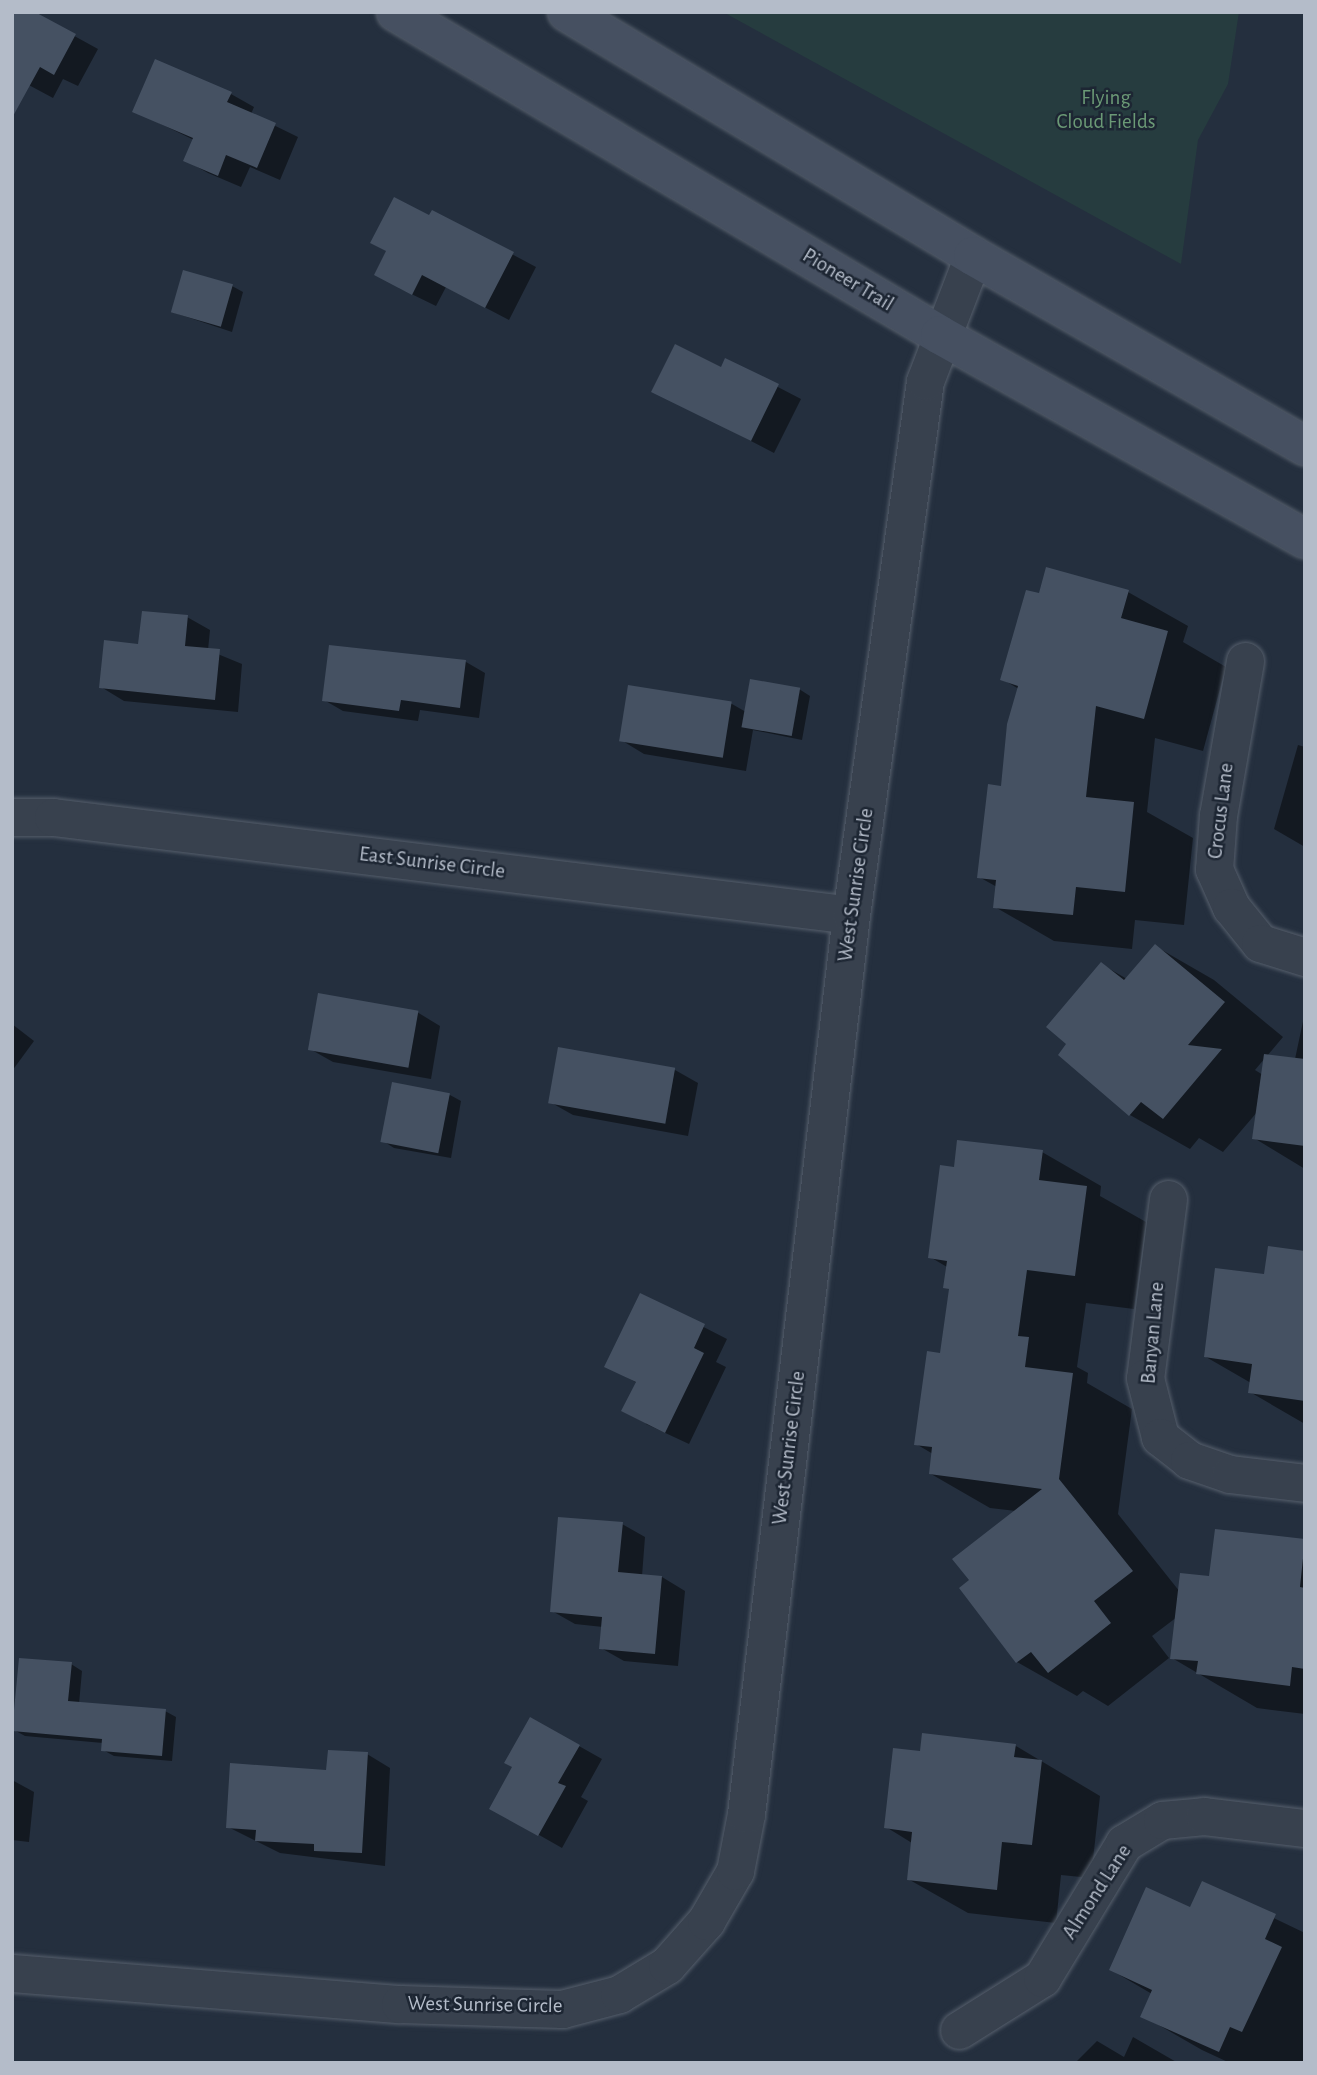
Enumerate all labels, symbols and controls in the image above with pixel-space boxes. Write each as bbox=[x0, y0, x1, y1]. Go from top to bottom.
park label: Flying Cloud Fields bbox=[1056, 85, 1156, 135]
street label: Pioneer Trail bbox=[798, 243, 898, 317]
street label: Crocus Lane bbox=[1203, 762, 1239, 860]
street label: West Sunrise Circle bbox=[833, 807, 879, 963]
street label: East Sunrise Circle bbox=[358, 842, 506, 884]
street label: Banyan Lane bbox=[1136, 1281, 1170, 1385]
street label: West Sunrise Circle bbox=[767, 1370, 811, 1526]
street label: Almond Lane bbox=[1057, 1840, 1137, 1944]
street label: West Sunrise Circle bbox=[407, 1991, 563, 2019]

